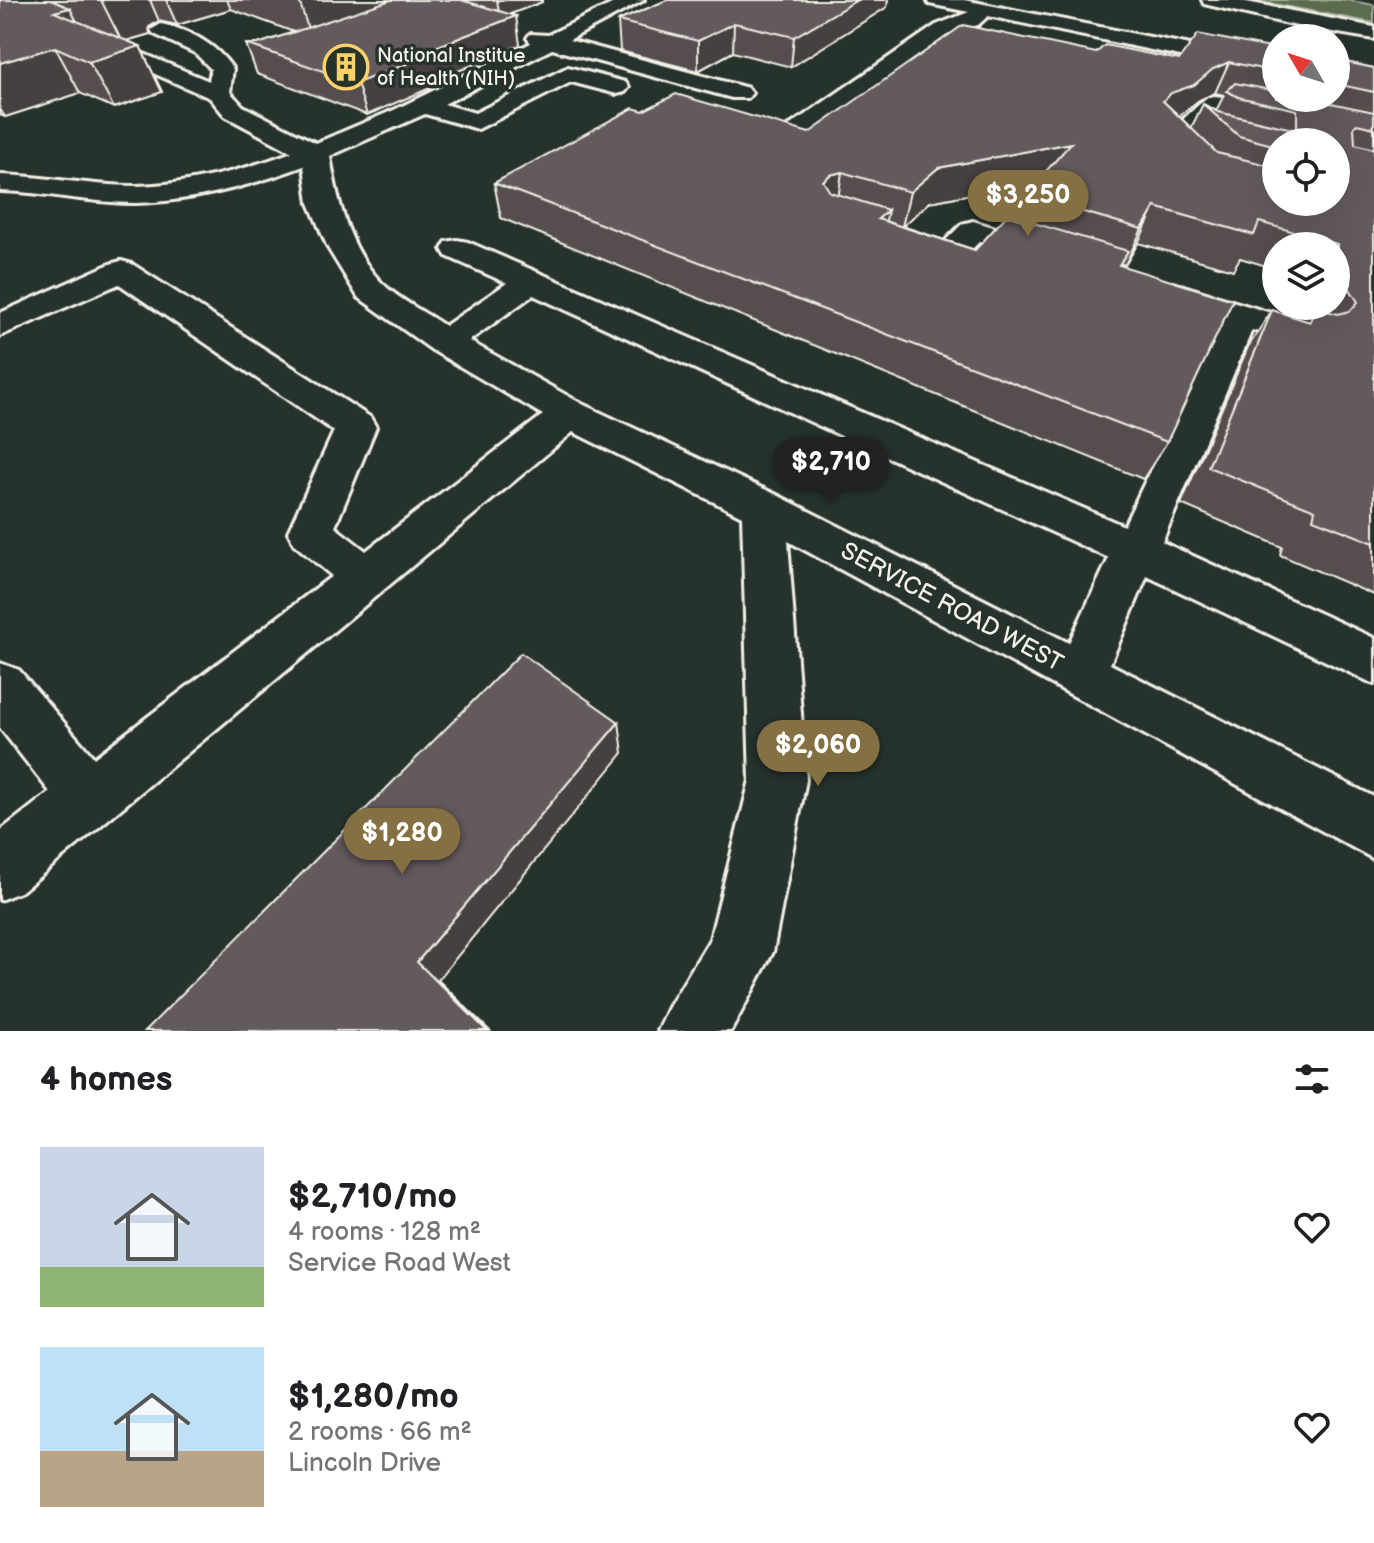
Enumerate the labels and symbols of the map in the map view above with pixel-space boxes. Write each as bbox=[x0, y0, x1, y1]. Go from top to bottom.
north arrow bbox=[1262, 24, 1350, 112]
building icon: National Institue of Health (NIH) bbox=[322, 43, 370, 91]
place label: National Institue of Health (NIH) bbox=[377, 44, 525, 91]
pin: $3,250 bbox=[963, 170, 1093, 238]
pin: $2,710 bbox=[766, 437, 896, 505]
street label: SERVICE ROAD WEST bbox=[836, 536, 1068, 678]
pin: $2,060 bbox=[753, 720, 883, 788]
pin: $1,280 bbox=[337, 808, 467, 876]

